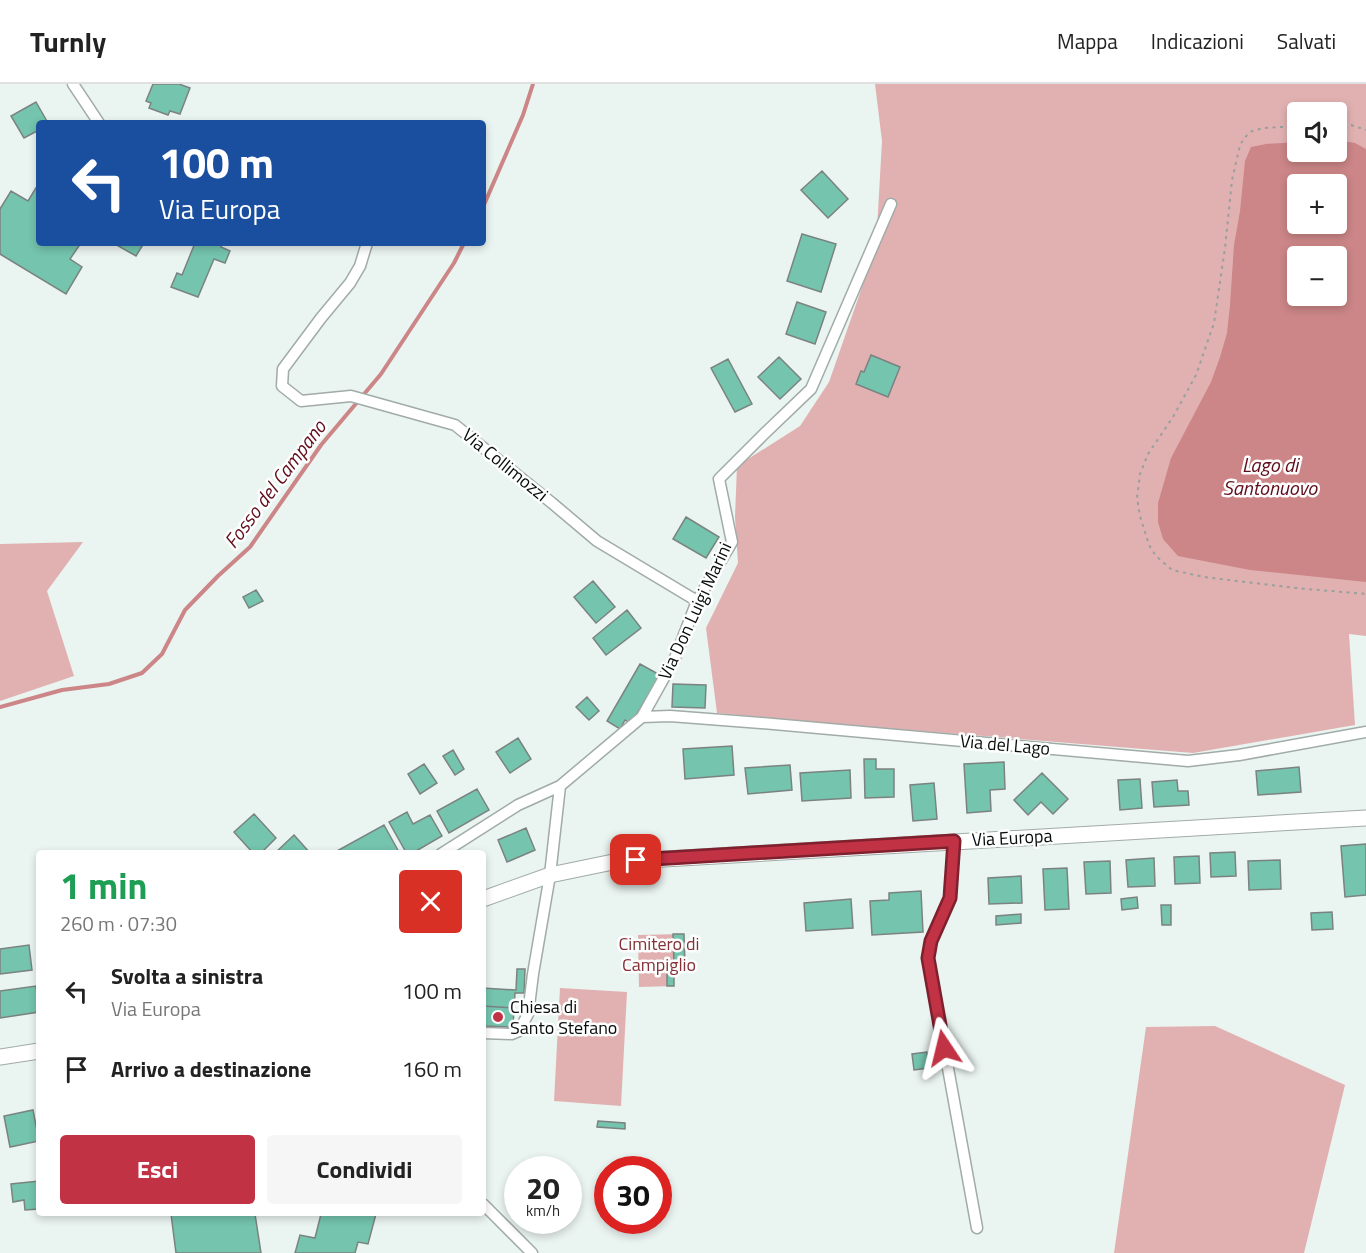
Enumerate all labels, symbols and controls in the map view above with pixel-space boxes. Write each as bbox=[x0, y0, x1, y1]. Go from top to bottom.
text: Turnly bbox=[30, 20, 106, 63]
text: Mappa bbox=[1057, 25, 1118, 57]
text: Indicazioni bbox=[1151, 25, 1244, 57]
text: Salvati bbox=[1277, 25, 1336, 57]
map controls bbox=[1287, 102, 1347, 306]
button: sound bbox=[1287, 102, 1347, 162]
text: 100 m bbox=[159, 130, 274, 194]
icon: left bbox=[60, 144, 138, 222]
button: + bbox=[1287, 174, 1347, 234]
text: Via Europa bbox=[159, 188, 280, 229]
button: − bbox=[1287, 246, 1347, 306]
water label: Fosso del Campano bbox=[216, 412, 334, 554]
street label: Via Collimozzi bbox=[457, 422, 554, 508]
water label: Lago di Santonuovo bbox=[1223, 449, 1318, 503]
street label: Via Don Luigi Marini bbox=[651, 537, 738, 684]
street label: Via del Lago bbox=[959, 727, 1051, 762]
street label: Via Europa bbox=[971, 822, 1053, 853]
pin bbox=[610, 834, 661, 885]
icon: arrive bbox=[619, 843, 652, 876]
text: 1 min bbox=[60, 858, 147, 913]
button: close bbox=[399, 870, 462, 933]
text: 260 m · 07:30 bbox=[60, 908, 177, 939]
park label: Cimitero di Campiglio bbox=[618, 930, 700, 978]
text: Svolta a sinistra bbox=[111, 959, 263, 993]
text: 100 m bbox=[402, 974, 462, 1008]
icon: left bbox=[60, 975, 93, 1008]
text: Via Europa bbox=[111, 993, 201, 1024]
place label: Chiesa di Santo Stefano bbox=[510, 993, 617, 1041]
marker: Chiesa di Santo Stefano bbox=[491, 1010, 505, 1024]
position arrow bbox=[912, 1016, 976, 1080]
text: Arrivo a destinazione bbox=[111, 1052, 311, 1086]
text: 160 m bbox=[402, 1052, 462, 1086]
icon: arrive bbox=[60, 1053, 93, 1086]
button: Esci bbox=[60, 1135, 255, 1204]
button: Condividi bbox=[267, 1135, 462, 1204]
speed limit sign: 30 bbox=[594, 1156, 672, 1234]
text: 20 bbox=[526, 1165, 560, 1211]
text: km/h bbox=[526, 1199, 560, 1222]

